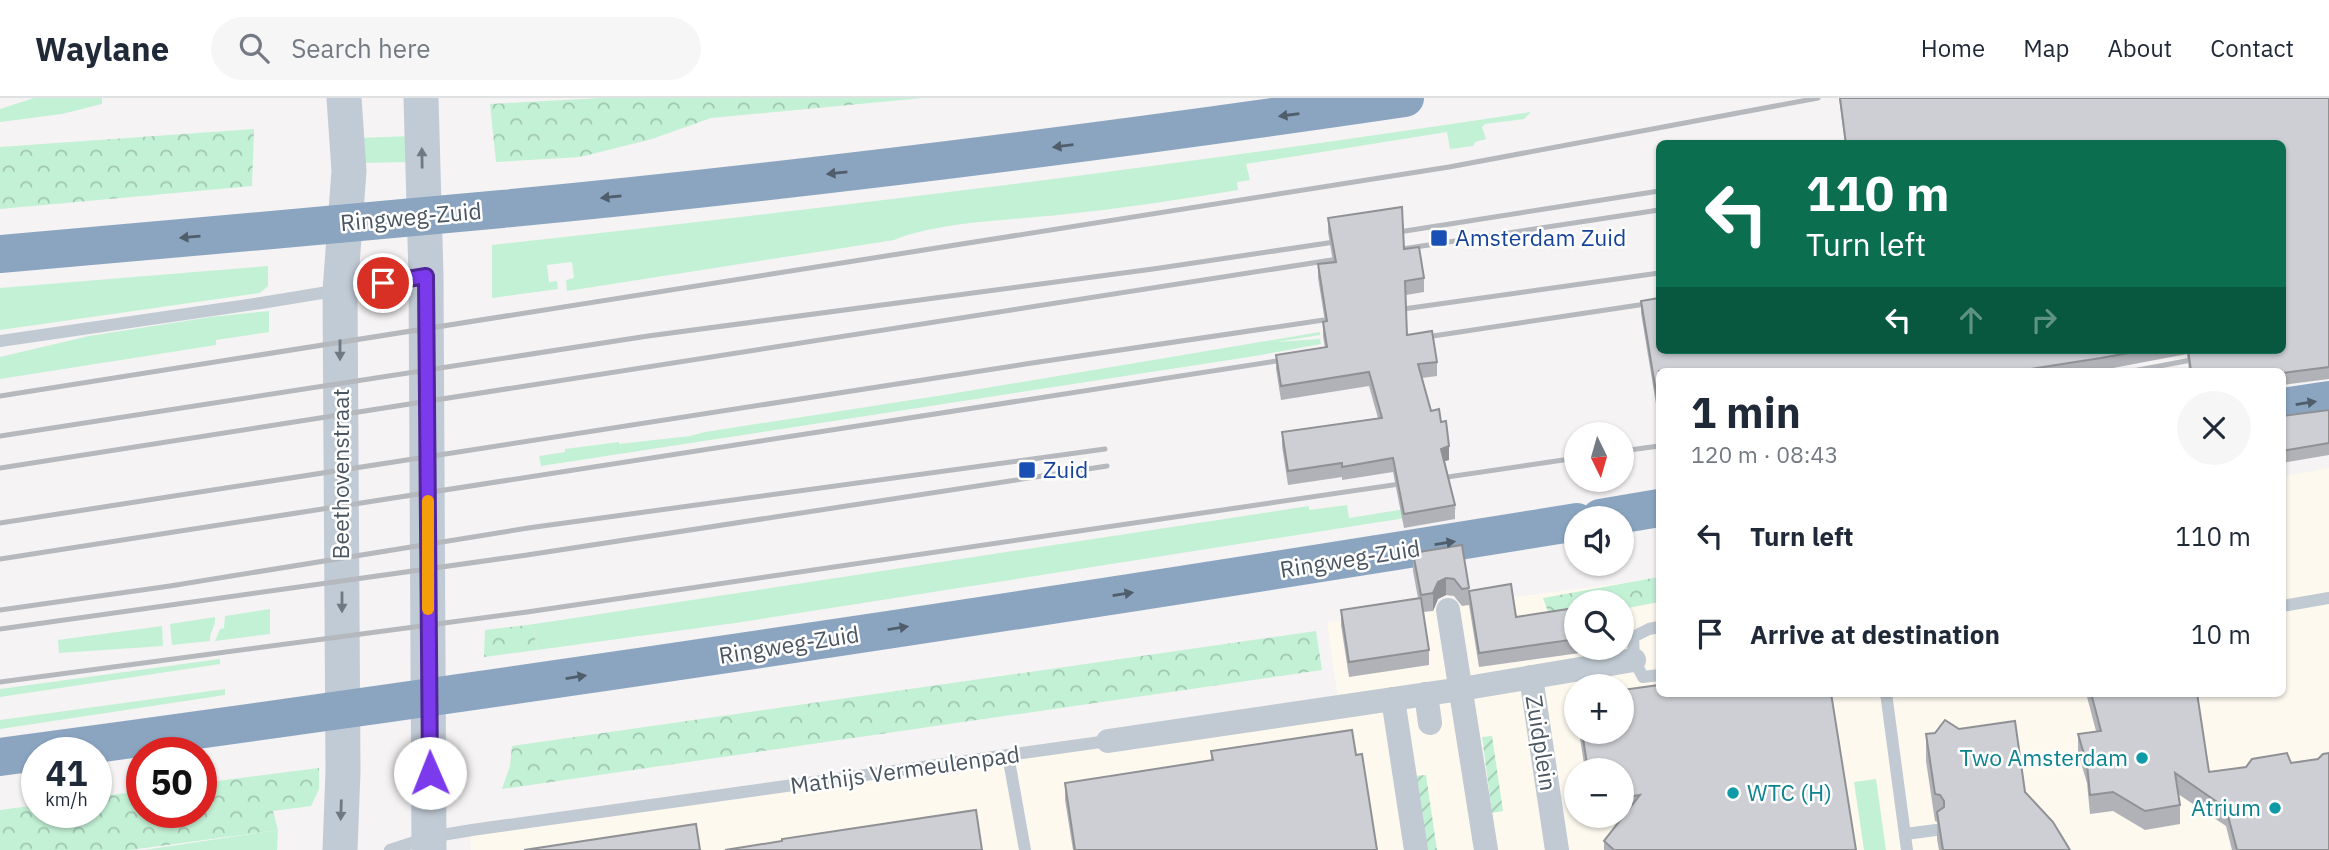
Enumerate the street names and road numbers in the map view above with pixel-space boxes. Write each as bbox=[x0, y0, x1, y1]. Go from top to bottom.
street label: Ringweg-Zuid bbox=[339, 195, 483, 237]
street label: Beethovenstraat bbox=[325, 388, 355, 560]
street label: Ringweg-Zuid bbox=[1278, 532, 1422, 584]
street label: Ringweg-Zuid bbox=[717, 618, 861, 670]
street label: Zuidplein bbox=[1520, 693, 1564, 793]
street label: Mathijs Vermeulenpad bbox=[788, 738, 1021, 800]

